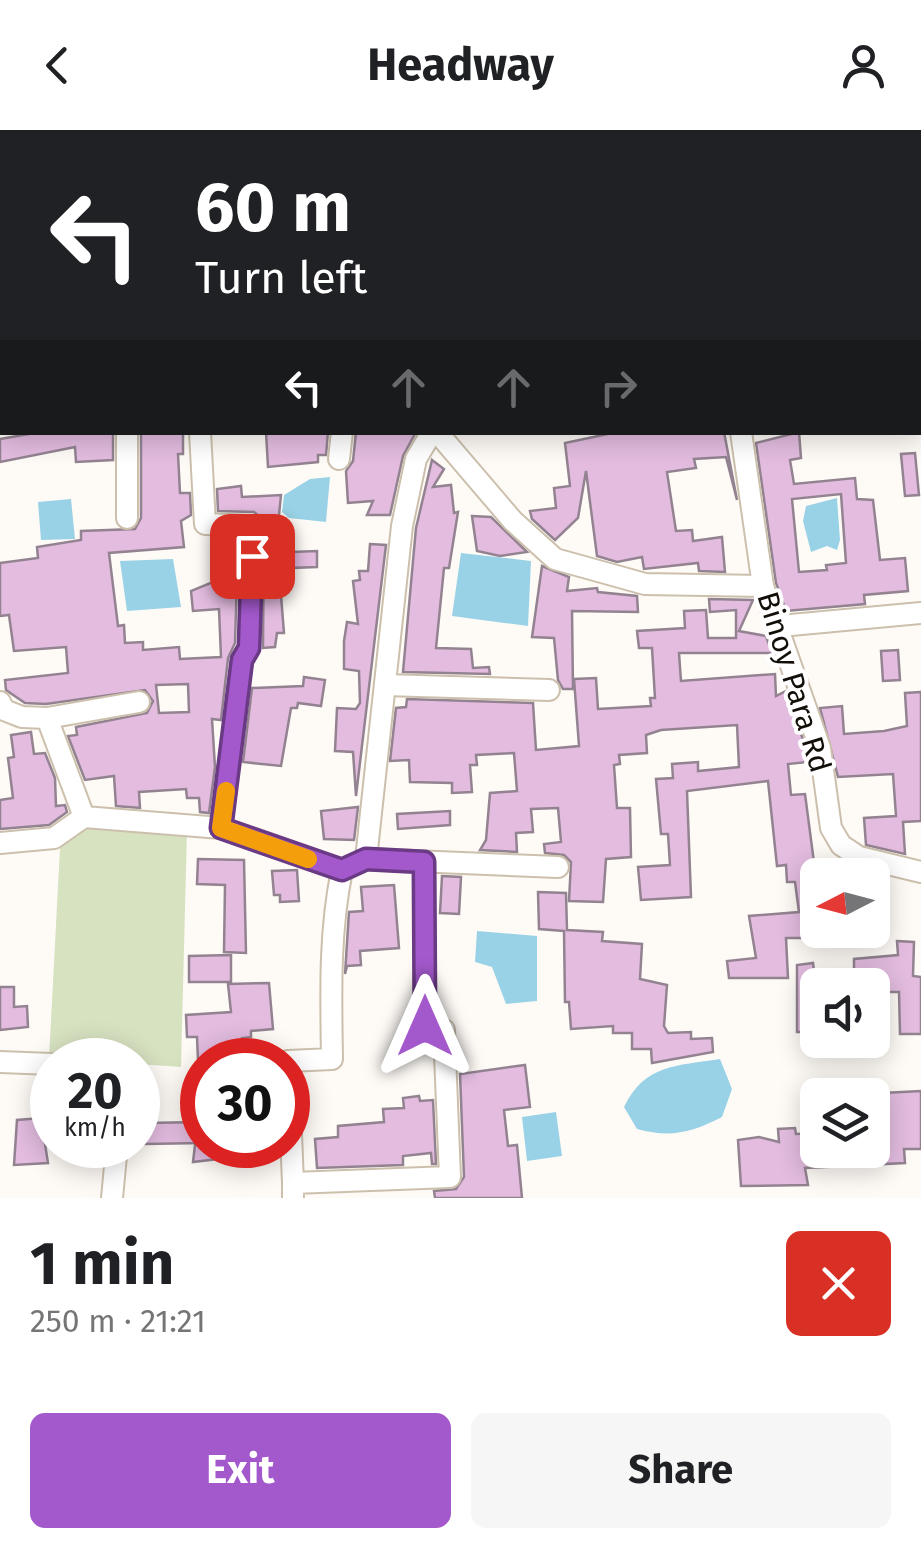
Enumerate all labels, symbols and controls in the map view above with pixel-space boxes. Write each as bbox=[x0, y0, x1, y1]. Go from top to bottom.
icon: back bbox=[30, 38, 85, 93]
text: Headway bbox=[367, 38, 554, 92]
icon: person bbox=[836, 38, 891, 93]
text: 60 m bbox=[195, 166, 351, 250]
icon: left bbox=[30, 170, 160, 300]
text: Turn left bbox=[195, 251, 367, 305]
icon: left bbox=[276, 360, 331, 415]
icon: ahead bbox=[381, 360, 436, 415]
icon: ahead bbox=[486, 360, 541, 415]
icon: right bbox=[591, 360, 646, 415]
pin bbox=[210, 514, 295, 599]
icon: arrive bbox=[225, 529, 280, 584]
street label: Binoy Para Rd bbox=[749, 587, 839, 777]
north arrow bbox=[800, 858, 890, 948]
map controls bbox=[800, 858, 890, 1168]
button: sound bbox=[800, 968, 890, 1058]
position arrow bbox=[373, 974, 477, 1078]
speed limit sign: 30 bbox=[180, 1038, 310, 1168]
text: 20 bbox=[67, 1061, 123, 1121]
button: layers bbox=[800, 1078, 890, 1168]
text: km/h bbox=[64, 1113, 126, 1143]
text: 1 min bbox=[30, 1228, 174, 1300]
button: close bbox=[786, 1231, 891, 1336]
text: 250 m · 21:21 bbox=[30, 1302, 206, 1340]
button: Exit bbox=[30, 1413, 451, 1528]
button: Share bbox=[471, 1413, 891, 1528]

